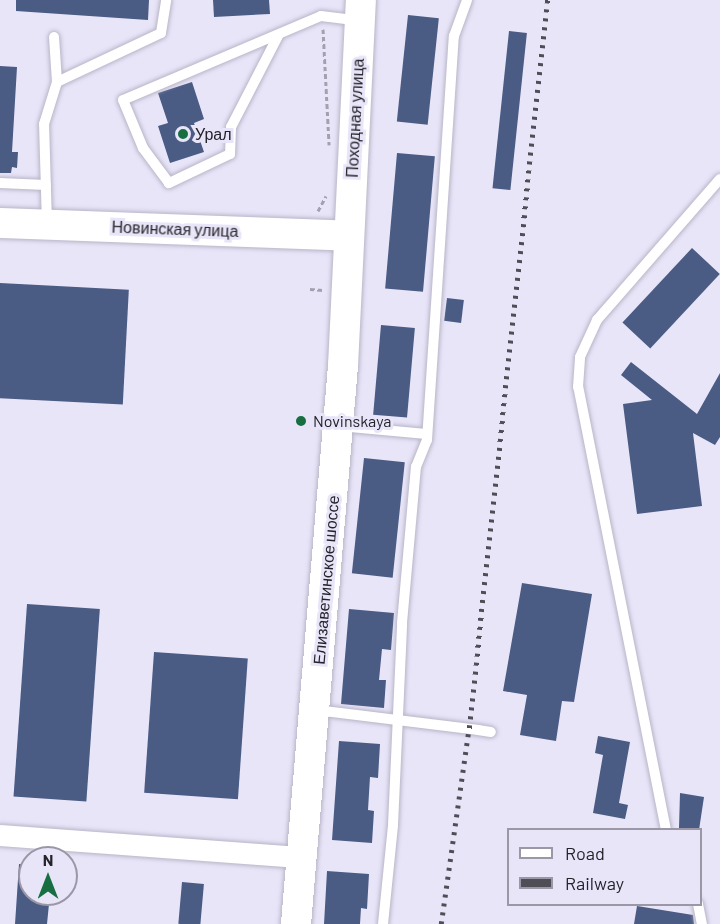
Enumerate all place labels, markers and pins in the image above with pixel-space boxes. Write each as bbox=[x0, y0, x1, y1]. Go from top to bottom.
place label: Урал bbox=[195, 124, 232, 144]
marker: Урал bbox=[176, 127, 190, 141]
place label: Novinskaya bbox=[313, 411, 392, 431]
marker: Novinskaya bbox=[294, 414, 308, 428]

